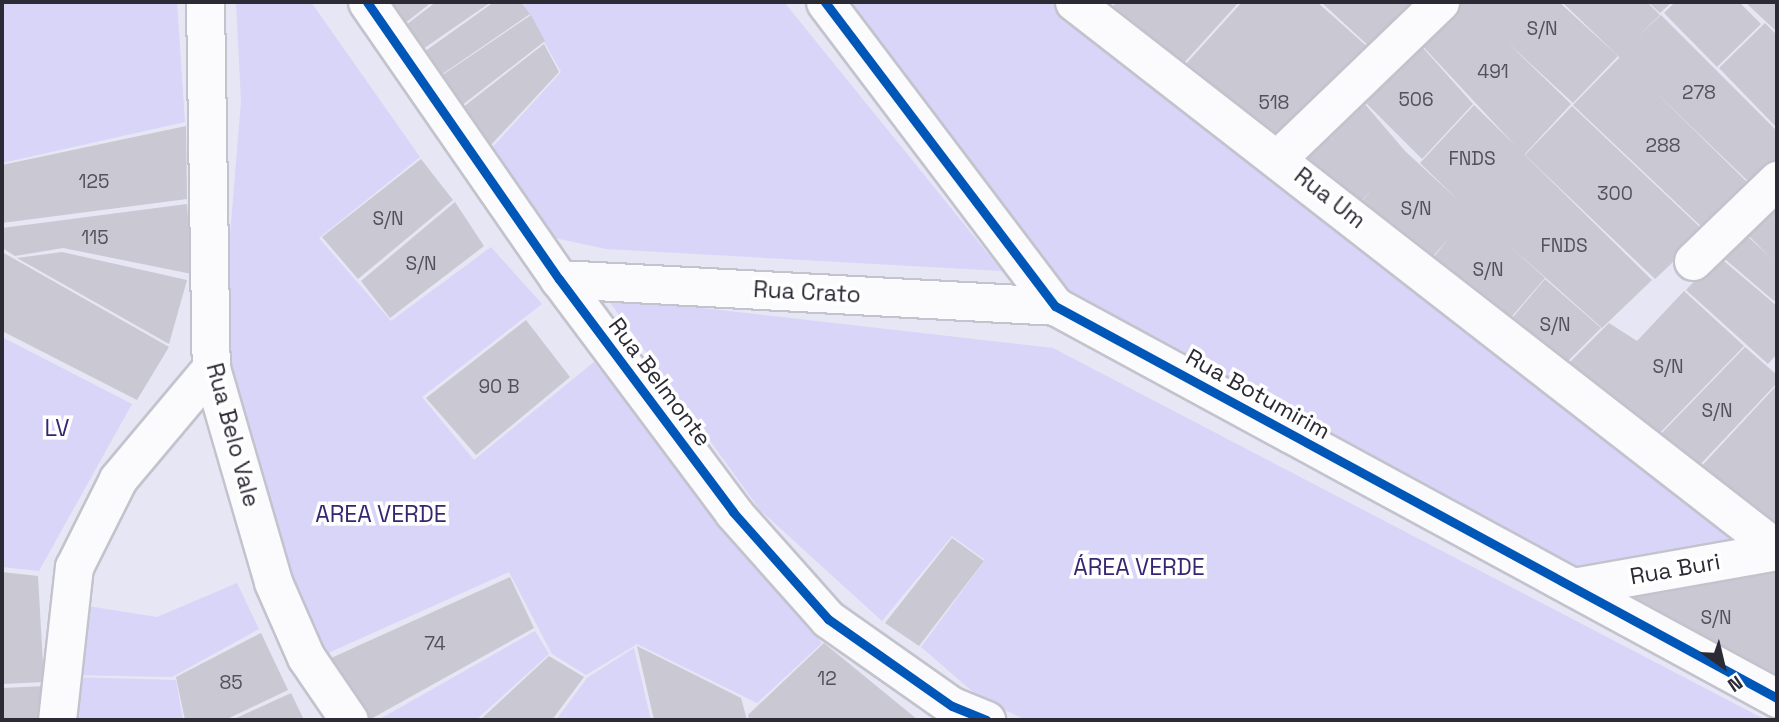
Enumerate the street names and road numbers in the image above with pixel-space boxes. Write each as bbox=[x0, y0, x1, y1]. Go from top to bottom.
street label: Rua Um bbox=[1289, 162, 1371, 234]
street label: Rua Crato bbox=[753, 275, 861, 309]
street label: Rua Belmonte bbox=[603, 312, 717, 452]
street label: Rua Botumirim bbox=[1181, 343, 1335, 445]
street label: Rua Belo Vale bbox=[200, 360, 266, 510]
street label: Rua Buri bbox=[1628, 547, 1722, 591]

